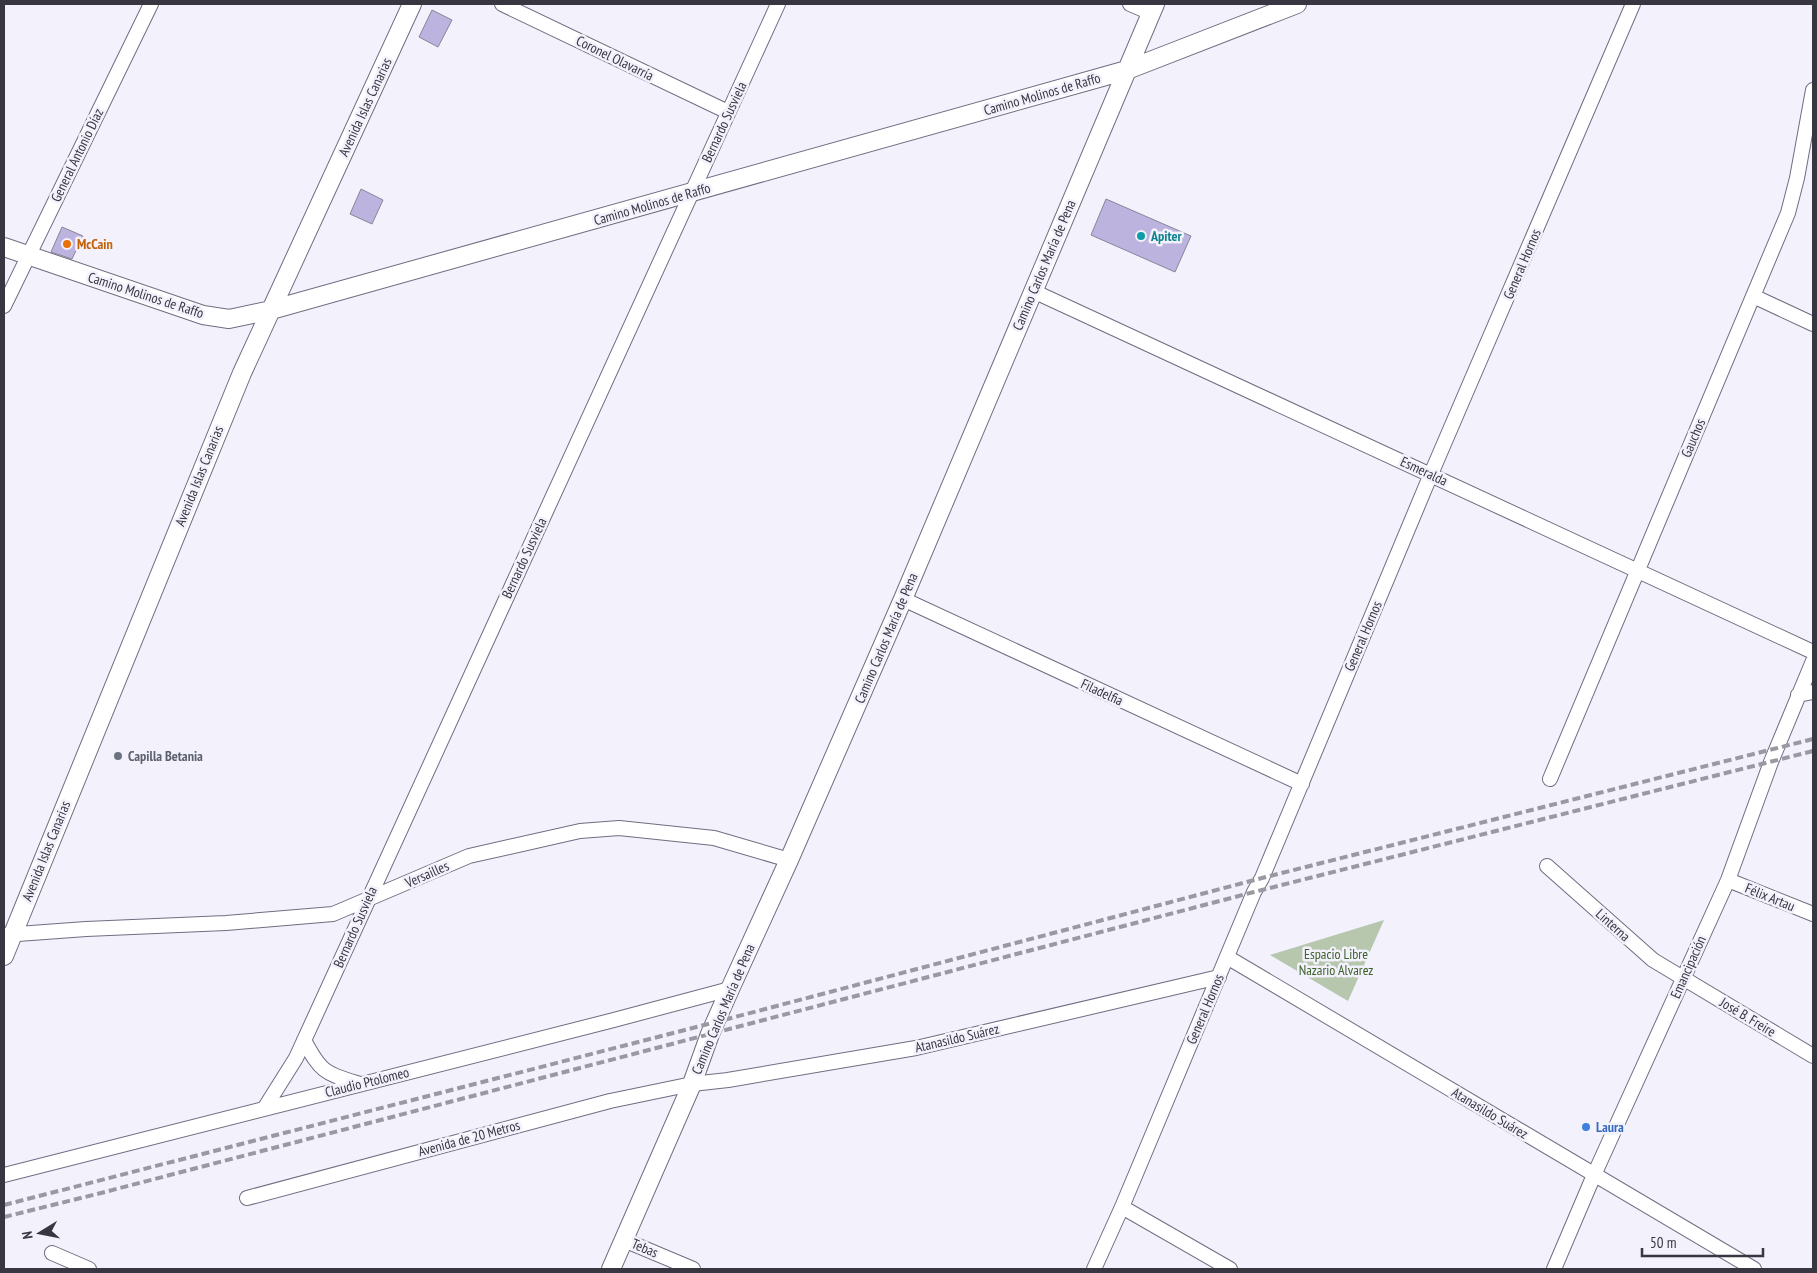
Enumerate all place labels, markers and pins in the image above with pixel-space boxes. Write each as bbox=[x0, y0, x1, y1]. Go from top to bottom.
place label: Apiter bbox=[1150, 227, 1182, 245]
marker: Apiter bbox=[1135, 230, 1147, 242]
place label: McCain bbox=[77, 235, 113, 253]
marker: McCain bbox=[61, 238, 73, 250]
place label: Capilla Betania bbox=[128, 747, 203, 765]
marker: Capilla Betania bbox=[112, 750, 124, 762]
place label: Laura bbox=[1596, 1118, 1624, 1136]
marker: Laura bbox=[1580, 1121, 1592, 1133]

